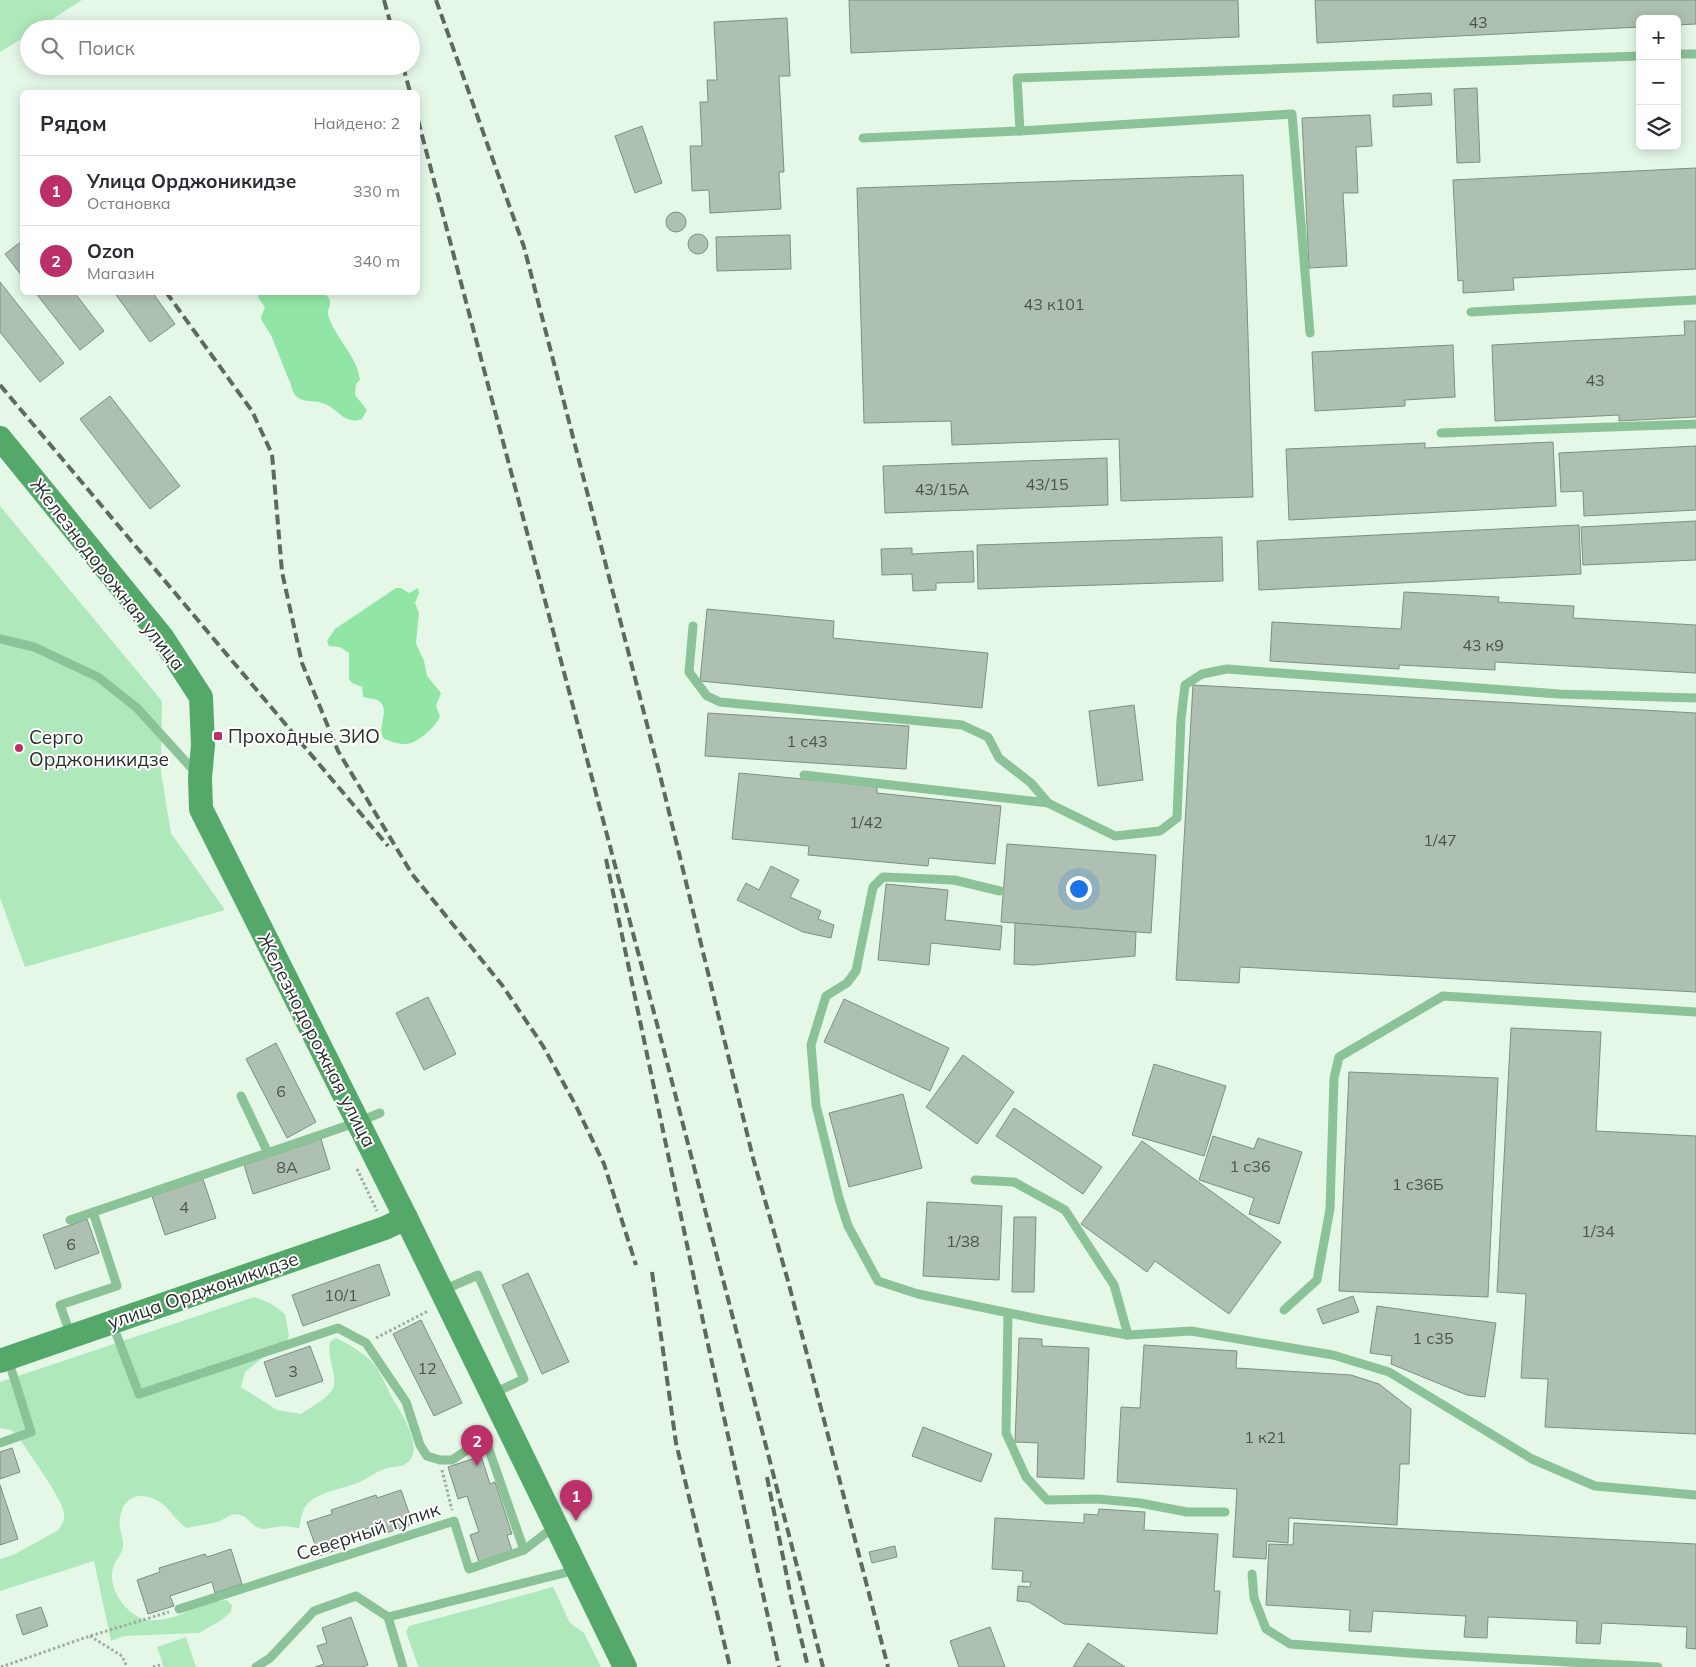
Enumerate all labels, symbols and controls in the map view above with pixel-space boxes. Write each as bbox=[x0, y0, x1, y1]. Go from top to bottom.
house number: 43 bbox=[1468, 12, 1488, 32]
map controls bbox=[1636, 15, 1681, 150]
button: + bbox=[1636, 15, 1681, 60]
search box bbox=[20, 20, 420, 75]
icon: search bbox=[38, 34, 66, 62]
text: Поиск bbox=[78, 36, 135, 60]
button: − bbox=[1636, 60, 1681, 105]
button: layers bbox=[1636, 105, 1681, 150]
text: Рядом bbox=[40, 110, 107, 136]
text: Найдено: 2 bbox=[314, 113, 400, 133]
text: Улица Орджоникидзе bbox=[87, 169, 296, 193]
text: 1 bbox=[51, 181, 61, 201]
text: 330 m bbox=[353, 181, 400, 201]
text: Остановка bbox=[87, 193, 171, 213]
text: Ozon bbox=[87, 239, 134, 263]
text: 2 bbox=[51, 251, 61, 271]
text: 340 m bbox=[353, 251, 400, 271]
text: Магазин bbox=[87, 263, 155, 283]
house number: 43 к101 bbox=[1024, 294, 1084, 314]
house number: 43 bbox=[1585, 370, 1605, 390]
street label: Железнодорожная улица bbox=[25, 473, 191, 675]
house number: 43/15 bbox=[1026, 474, 1068, 494]
house number: 43/15А bbox=[915, 479, 970, 499]
house number: 43 к9 bbox=[1462, 635, 1504, 655]
place label: Проходные ЗИО bbox=[228, 724, 380, 748]
place label: Серго Орджоникидзе bbox=[29, 725, 169, 771]
marker: Проходные ЗИО bbox=[212, 730, 224, 742]
house number: 1 с43 bbox=[786, 731, 828, 751]
marker: Серго Орджоникидзе bbox=[13, 742, 25, 754]
house number: 1/42 bbox=[849, 812, 883, 832]
house number: 1/47 bbox=[1423, 830, 1457, 850]
your location bbox=[1066, 876, 1092, 902]
street label: Железнодорожная улица bbox=[252, 929, 382, 1151]
house number: 6 bbox=[276, 1081, 286, 1101]
house number: 1 с36 bbox=[1229, 1156, 1271, 1176]
house number: 8А bbox=[276, 1157, 298, 1177]
house number: 1 с36Б bbox=[1392, 1174, 1444, 1194]
house number: 4 bbox=[179, 1197, 189, 1217]
house number: 1/34 bbox=[1581, 1221, 1615, 1241]
house number: 1/38 bbox=[946, 1231, 980, 1251]
house number: 6 bbox=[66, 1234, 76, 1254]
street label: улица Орджоникидзе bbox=[104, 1246, 302, 1334]
house number: 10/1 bbox=[324, 1285, 358, 1305]
house number: 1 с35 bbox=[1412, 1328, 1454, 1348]
house number: 12 bbox=[417, 1358, 437, 1378]
house number: 3 bbox=[288, 1361, 298, 1381]
pin: 2 bbox=[461, 1425, 493, 1466]
house number: 1 к21 bbox=[1244, 1427, 1286, 1447]
pin: 1 bbox=[560, 1480, 592, 1521]
street label: Северный тупик bbox=[293, 1496, 444, 1566]

